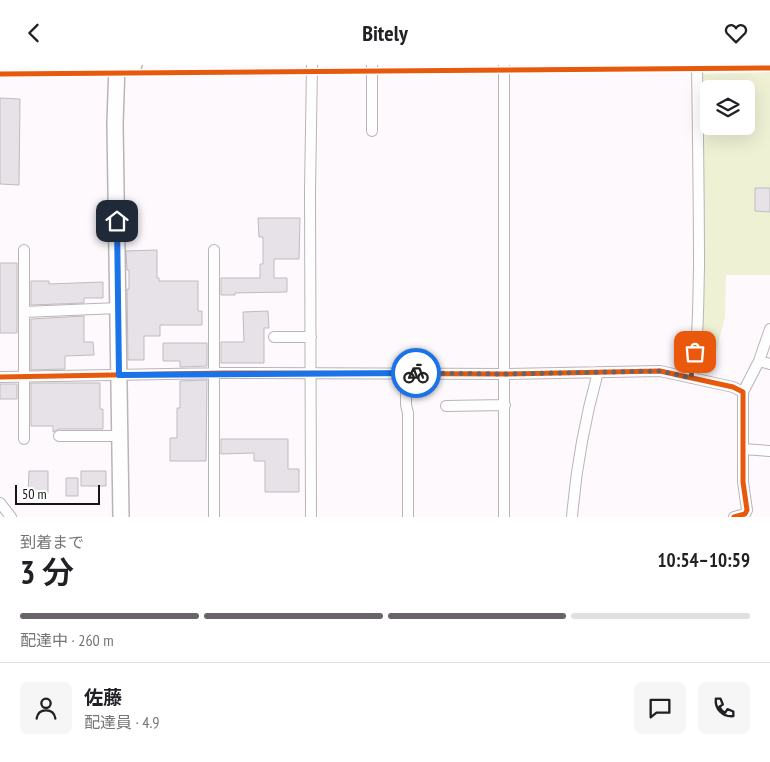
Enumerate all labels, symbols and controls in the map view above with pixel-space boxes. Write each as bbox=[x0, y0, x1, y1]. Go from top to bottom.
icon: back bbox=[20, 19, 48, 47]
text: Bitely bbox=[362, 19, 408, 47]
icon: heart bbox=[722, 19, 750, 47]
map controls bbox=[700, 80, 755, 135]
button: layers bbox=[700, 80, 755, 135]
pin bbox=[96, 200, 138, 242]
icon: home bbox=[103, 207, 131, 235]
pin bbox=[674, 331, 716, 373]
icon: bag bbox=[681, 338, 709, 366]
courier bbox=[391, 348, 441, 398]
icon: bike bbox=[402, 359, 430, 387]
scale bar bbox=[15, 482, 100, 505]
text: 50 m bbox=[22, 485, 47, 503]
text: 到着まで bbox=[20, 532, 84, 552]
text: 10:54–10:59 bbox=[657, 548, 750, 572]
text: 3 分 bbox=[20, 551, 74, 593]
text: 配達中 · 260 m bbox=[20, 630, 114, 650]
button: person bbox=[20, 682, 72, 734]
button: chat bbox=[634, 682, 686, 734]
button: phone bbox=[698, 682, 750, 734]
text: 佐藤 bbox=[84, 685, 122, 709]
text: 配達員 · 4.9 bbox=[84, 712, 159, 732]

